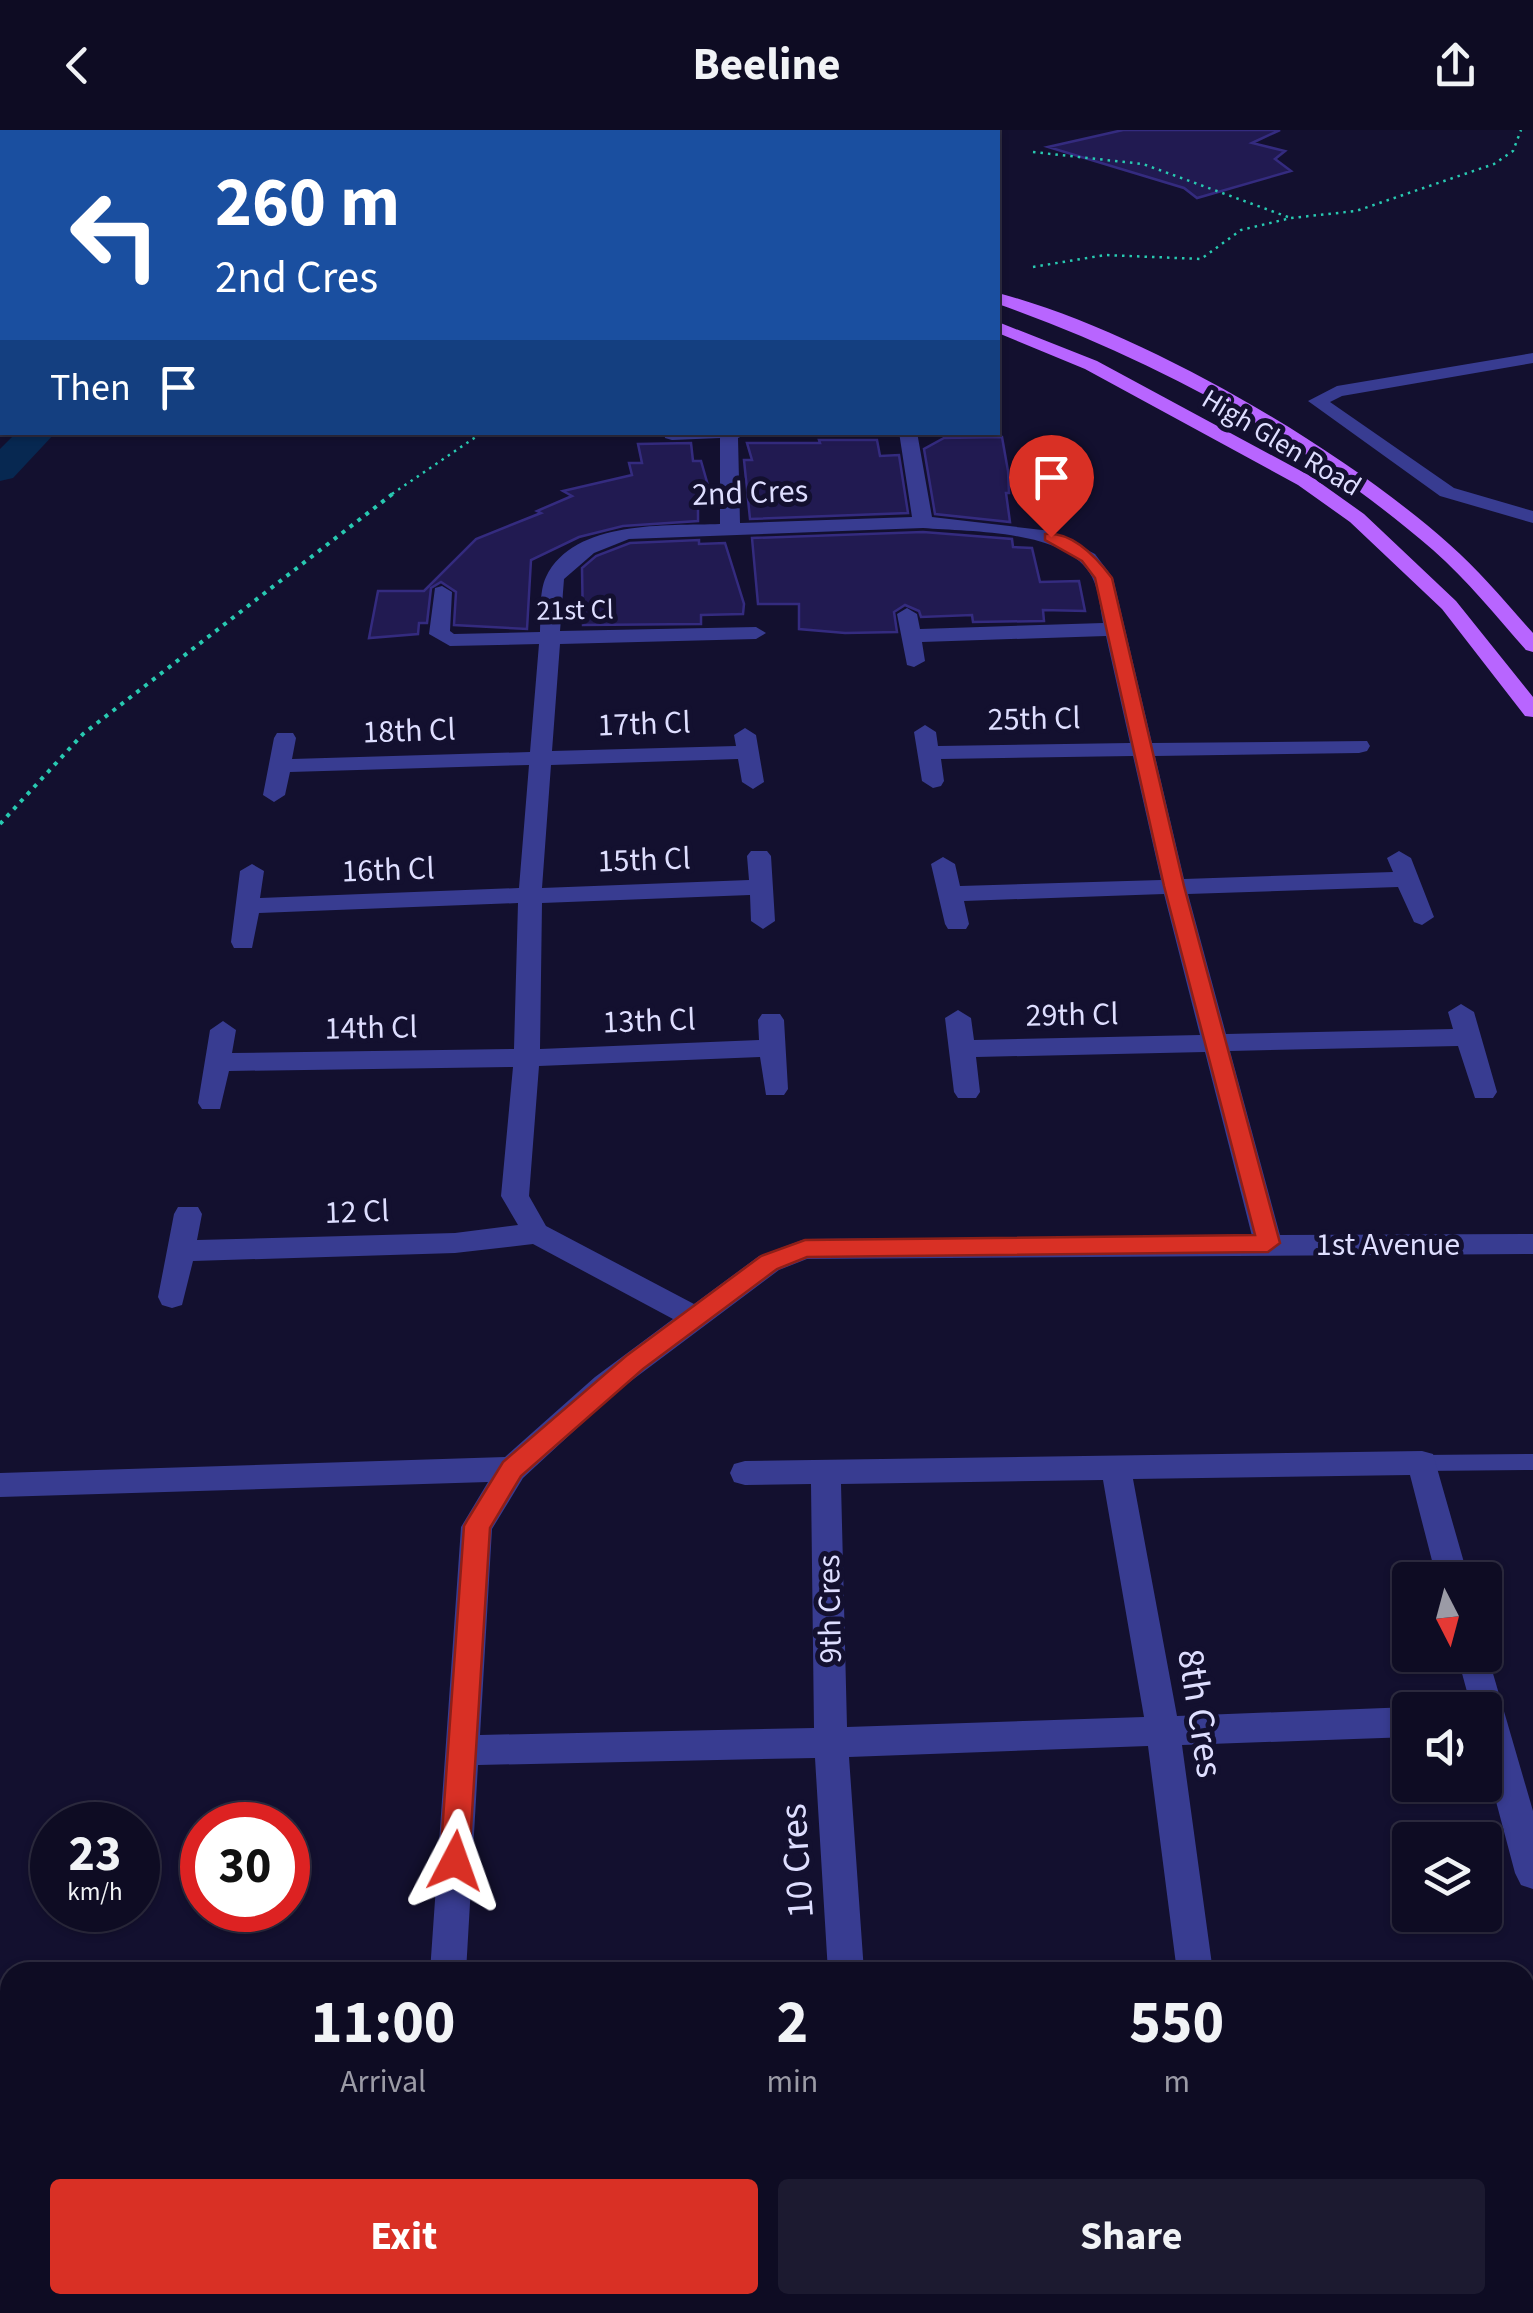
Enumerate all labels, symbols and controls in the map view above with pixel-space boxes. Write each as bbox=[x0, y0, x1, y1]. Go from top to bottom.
text: Beeline bbox=[692, 33, 841, 97]
icon: back bbox=[50, 38, 105, 93]
icon: share bbox=[1428, 38, 1483, 93]
text: 260 m bbox=[215, 153, 400, 253]
icon: left bbox=[50, 170, 180, 300]
text: 2nd Cres bbox=[215, 246, 378, 310]
icon: arrive bbox=[151, 360, 206, 415]
text: Then bbox=[50, 361, 131, 415]
street label: High Glen Road bbox=[1194, 380, 1369, 506]
pin bbox=[1009, 435, 1094, 538]
icon: arrive bbox=[1024, 450, 1079, 505]
street label: 2nd Cres bbox=[691, 468, 809, 518]
street label: 21st Cl bbox=[536, 589, 614, 631]
street label: 25th Cl bbox=[987, 695, 1081, 743]
street label: 17th Cl bbox=[597, 699, 691, 749]
street label: 18th Cl bbox=[362, 706, 456, 756]
street label: 15th Cl bbox=[597, 835, 691, 885]
street label: 16th Cl bbox=[341, 845, 435, 895]
street label: 29th Cl bbox=[1025, 991, 1119, 1039]
street label: 13th Cl bbox=[602, 996, 696, 1046]
street label: 14th Cl bbox=[324, 1004, 418, 1052]
street label: 12 Cl bbox=[324, 1188, 390, 1236]
street label: 1st Avenue bbox=[1316, 1222, 1460, 1268]
street label: 9th Cres bbox=[806, 1554, 854, 1664]
north arrow bbox=[1392, 1562, 1502, 1672]
map controls bbox=[1392, 1562, 1502, 1932]
street label: 8th Cres bbox=[1163, 1645, 1237, 1781]
button: sound bbox=[1392, 1692, 1502, 1802]
speed limit sign: 30 bbox=[180, 1802, 310, 1932]
street label: 10 Cres bbox=[766, 1802, 828, 1920]
position arrow bbox=[403, 1809, 507, 1913]
text: 23 bbox=[69, 1819, 121, 1890]
button: layers bbox=[1392, 1822, 1502, 1932]
text: km/h bbox=[67, 1874, 123, 1910]
text: 11:00 bbox=[311, 1981, 456, 2066]
text: 2 bbox=[777, 1981, 808, 2066]
text: 550 bbox=[1129, 1981, 1224, 2066]
text: Arrival bbox=[340, 2059, 426, 2105]
text: min bbox=[766, 2059, 818, 2105]
text: m bbox=[1163, 2059, 1190, 2105]
button: Exit bbox=[50, 2179, 758, 2294]
button: Share bbox=[778, 2179, 1485, 2294]

